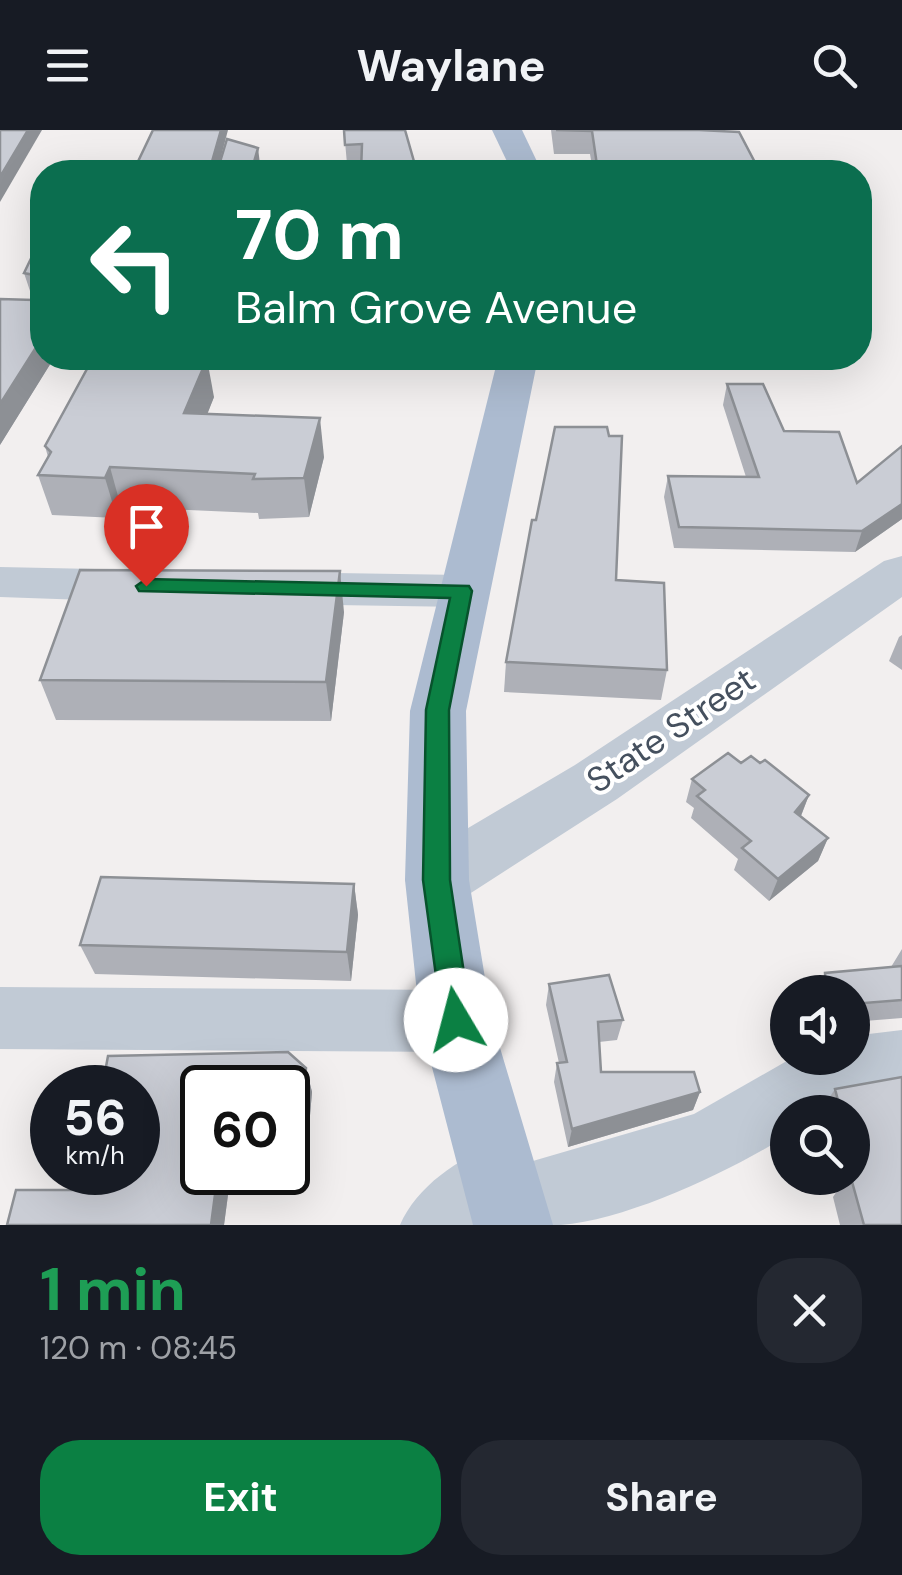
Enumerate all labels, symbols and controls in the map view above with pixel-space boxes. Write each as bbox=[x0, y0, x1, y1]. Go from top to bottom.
text: Waylane bbox=[356, 36, 546, 95]
icon: menu bbox=[40, 38, 95, 93]
icon: search bbox=[807, 38, 862, 93]
text: 70 m bbox=[235, 190, 404, 281]
icon: left bbox=[70, 200, 200, 330]
text: Balm Grove Avenue bbox=[235, 278, 637, 337]
pin bbox=[104, 484, 189, 587]
icon: arrive bbox=[119, 499, 174, 554]
street label: State Street bbox=[578, 657, 764, 803]
position arrow bbox=[404, 968, 508, 1072]
map controls bbox=[770, 975, 870, 1195]
button: sound bbox=[770, 975, 870, 1075]
speed limit sign: 60 bbox=[180, 1065, 310, 1195]
text: 56 bbox=[64, 1085, 126, 1151]
button: search bbox=[770, 1095, 870, 1195]
text: km/h bbox=[65, 1139, 125, 1172]
text: 1 min bbox=[40, 1250, 186, 1329]
button: close bbox=[757, 1258, 862, 1363]
text: 120 m · 08:45 bbox=[40, 1327, 237, 1369]
button: Exit bbox=[40, 1440, 441, 1555]
button: Share bbox=[461, 1440, 862, 1555]

